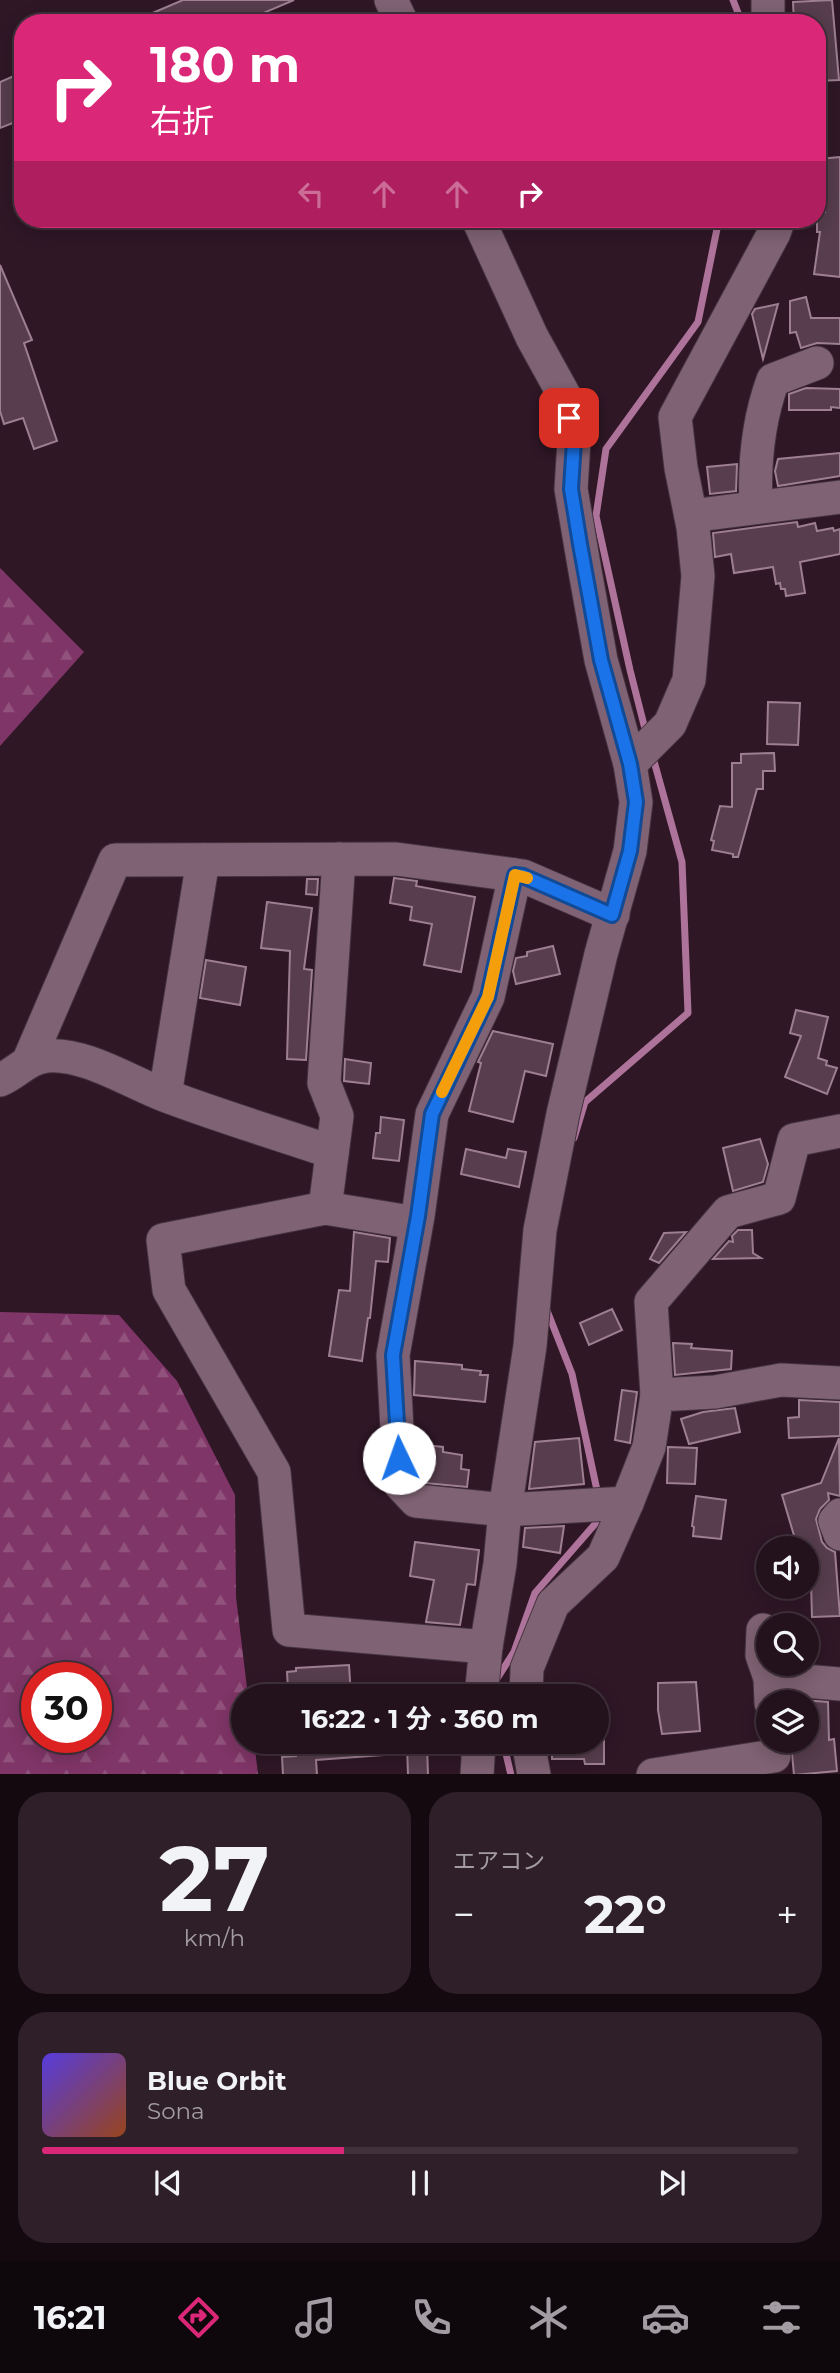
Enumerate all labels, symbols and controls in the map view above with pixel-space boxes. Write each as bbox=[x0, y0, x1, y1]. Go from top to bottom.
text: 180 m bbox=[150, 35, 300, 94]
icon: right bbox=[35, 42, 126, 133]
text: 右折 bbox=[150, 101, 214, 140]
icon: left bbox=[292, 175, 330, 213]
icon: ahead bbox=[365, 175, 403, 213]
icon: ahead bbox=[438, 175, 476, 213]
icon: right bbox=[511, 175, 549, 213]
pin bbox=[539, 388, 599, 448]
icon: arrive bbox=[550, 399, 588, 437]
position arrow bbox=[362, 1421, 436, 1495]
map controls bbox=[756, 1536, 819, 1753]
button: sound bbox=[756, 1536, 819, 1599]
button: search bbox=[756, 1613, 819, 1676]
speed limit sign: 30 bbox=[21, 1662, 112, 1753]
button: layers bbox=[756, 1690, 819, 1753]
text: 16:22 · 1 分 · 360 m bbox=[301, 1703, 539, 1735]
text: 27 bbox=[159, 1823, 270, 1934]
text: エアコン bbox=[453, 1847, 545, 1875]
text: 22° bbox=[584, 1883, 667, 1946]
text: − bbox=[453, 1891, 475, 1938]
text: + bbox=[776, 1891, 798, 1938]
text: km/h bbox=[184, 1924, 245, 1952]
text: Blue Orbit bbox=[147, 2065, 286, 2097]
text: Sona bbox=[147, 2097, 205, 2125]
icon: previous bbox=[149, 2164, 187, 2202]
icon: pause bbox=[401, 2164, 439, 2202]
icon: next bbox=[653, 2164, 691, 2202]
icon: directions bbox=[174, 2293, 223, 2342]
icon: music bbox=[291, 2293, 340, 2342]
icon: phone bbox=[407, 2293, 456, 2342]
icon: climate bbox=[524, 2293, 573, 2342]
icon: car bbox=[641, 2293, 690, 2342]
icon: filters bbox=[757, 2293, 806, 2342]
text: 16:21 bbox=[34, 2298, 107, 2337]

